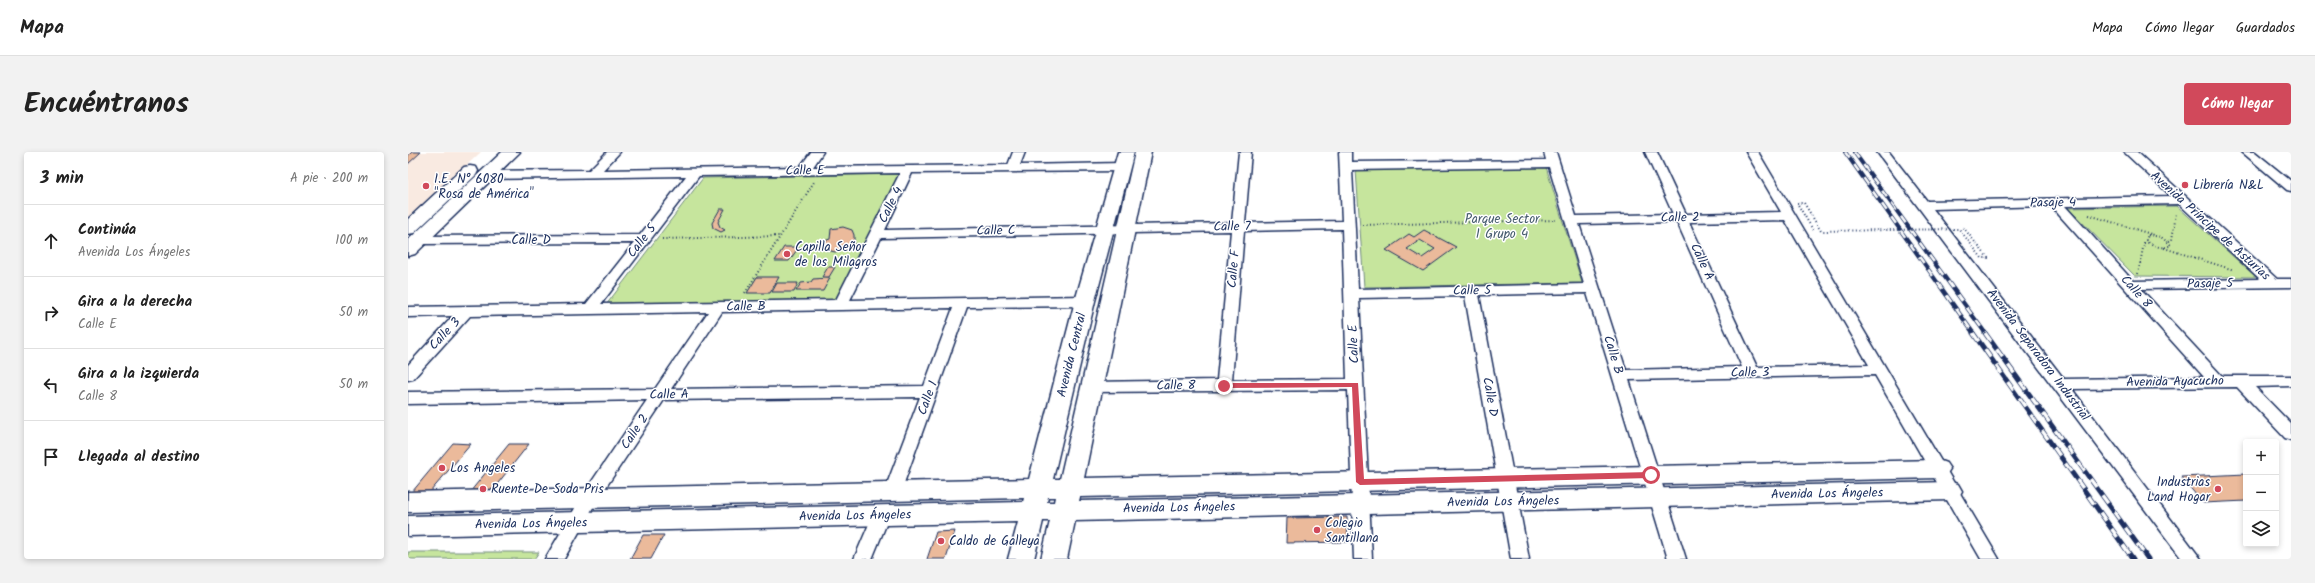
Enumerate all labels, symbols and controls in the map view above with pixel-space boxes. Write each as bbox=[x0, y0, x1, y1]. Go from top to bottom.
text: Mapa bbox=[20, 13, 64, 43]
text: Mapa bbox=[2092, 17, 2123, 39]
text: Cómo llegar bbox=[2145, 17, 2214, 39]
text: Guardados bbox=[2236, 17, 2295, 39]
text: Encuéntranos bbox=[24, 82, 189, 127]
button: Cómo llegar bbox=[2184, 83, 2291, 125]
street label: Calle E bbox=[785, 160, 825, 182]
text: 3 min bbox=[40, 165, 84, 192]
street label: Avenida Príncipe de Asturias bbox=[2145, 166, 2275, 286]
text: A pie · 200 m bbox=[290, 168, 368, 189]
place label: I.E. N° 6080 "Rosa de América" bbox=[434, 169, 534, 205]
place label: Librería N&L bbox=[2193, 175, 2264, 196]
marker: Librería N&L bbox=[2180, 180, 2190, 190]
marker: I.E. N° 6080 "Rosa de América" bbox=[421, 181, 431, 191]
street label: Calle 4 bbox=[873, 183, 909, 227]
street label: Pasaje 4 bbox=[2030, 192, 2076, 214]
street label: Calle 2 bbox=[1660, 207, 1700, 229]
park label: Parque Sector 1 Grupo 4 bbox=[1465, 209, 1540, 245]
street label: Calle 7 bbox=[1213, 216, 1252, 238]
text: Continúa bbox=[78, 218, 136, 242]
street label: Calle 5 bbox=[622, 219, 663, 263]
street label: Calle C bbox=[976, 220, 1016, 242]
icon: ahead bbox=[40, 230, 62, 252]
text: 100 m bbox=[335, 230, 368, 251]
street label: Calle D bbox=[511, 230, 551, 251]
place label: Capilla Señor de los Milagros bbox=[795, 237, 877, 273]
street label: Calle A bbox=[1684, 240, 1720, 284]
text: Avenida Los Ángeles bbox=[78, 242, 190, 263]
street label: Calle F bbox=[1222, 248, 1246, 289]
marker: Capilla Señor de los Milagros bbox=[782, 249, 792, 259]
street label: Calle 8 bbox=[2115, 270, 2157, 314]
street label: Pasaje 5 bbox=[2187, 273, 2234, 295]
street label: Calle 5 bbox=[1453, 280, 1492, 302]
street label: Avenida Separadora Industrial bbox=[1981, 284, 2095, 426]
text: Gira a la derecha bbox=[78, 290, 192, 314]
street label: Calle B bbox=[726, 296, 766, 318]
icon: right bbox=[40, 302, 62, 324]
text: 50 m bbox=[339, 302, 368, 323]
street label: Avenida Central bbox=[1051, 311, 1093, 399]
street label: Calle 3 bbox=[424, 313, 466, 355]
text: Calle E bbox=[78, 314, 117, 335]
street label: Calle E bbox=[1342, 324, 1366, 364]
street label: Calle B bbox=[1597, 333, 1629, 377]
text: Gira a la izquierda bbox=[78, 362, 199, 386]
street label: Calle 3 bbox=[1730, 362, 1770, 384]
street label: Avenida Ayacucho bbox=[2126, 371, 2224, 393]
icon: left bbox=[40, 374, 62, 396]
text: 50 m bbox=[339, 374, 368, 395]
street label: Calle 8 bbox=[1156, 375, 1196, 397]
street label: Calle D bbox=[1476, 376, 1504, 418]
route end bbox=[1215, 377, 1233, 395]
street label: Calle 1 bbox=[912, 378, 944, 418]
street label: Calle A bbox=[649, 384, 689, 406]
text: Calle 8 bbox=[78, 386, 117, 407]
street label: Calle 2 bbox=[615, 410, 655, 454]
map controls bbox=[2243, 439, 2279, 547]
button: + bbox=[2243, 439, 2279, 475]
text: Llegada al destino bbox=[78, 445, 200, 469]
icon: arrive bbox=[40, 446, 62, 468]
place label: Los Angeles bbox=[450, 458, 516, 479]
marker: Los Angeles bbox=[437, 463, 447, 473]
route start bbox=[1642, 466, 1660, 484]
place label: Industrias Land Hogar bbox=[2147, 472, 2211, 508]
button: − bbox=[2243, 475, 2279, 511]
place label: Ruente De Soda Pris bbox=[491, 479, 604, 500]
street label: Avenida Los Ángeles bbox=[1771, 483, 1884, 505]
marker: Ruente De Soda Pris bbox=[478, 484, 488, 494]
marker: Industrias Land Hogar bbox=[2213, 484, 2223, 494]
street label: Avenida Los Ángeles bbox=[1447, 491, 1560, 513]
street label: Avenida Los Ángeles bbox=[1123, 497, 1236, 519]
street label: Avenida Los Ángeles bbox=[799, 505, 912, 527]
button: layers bbox=[2243, 511, 2279, 547]
street label: Avenida Los Ángeles bbox=[475, 513, 588, 535]
place label: Colegio Santillana bbox=[1325, 513, 1379, 549]
marker: Colegio Santillana bbox=[1312, 525, 1322, 535]
place label: Caldo de Galleya bbox=[949, 531, 1040, 552]
marker: Caldo de Galleya bbox=[936, 536, 946, 546]

